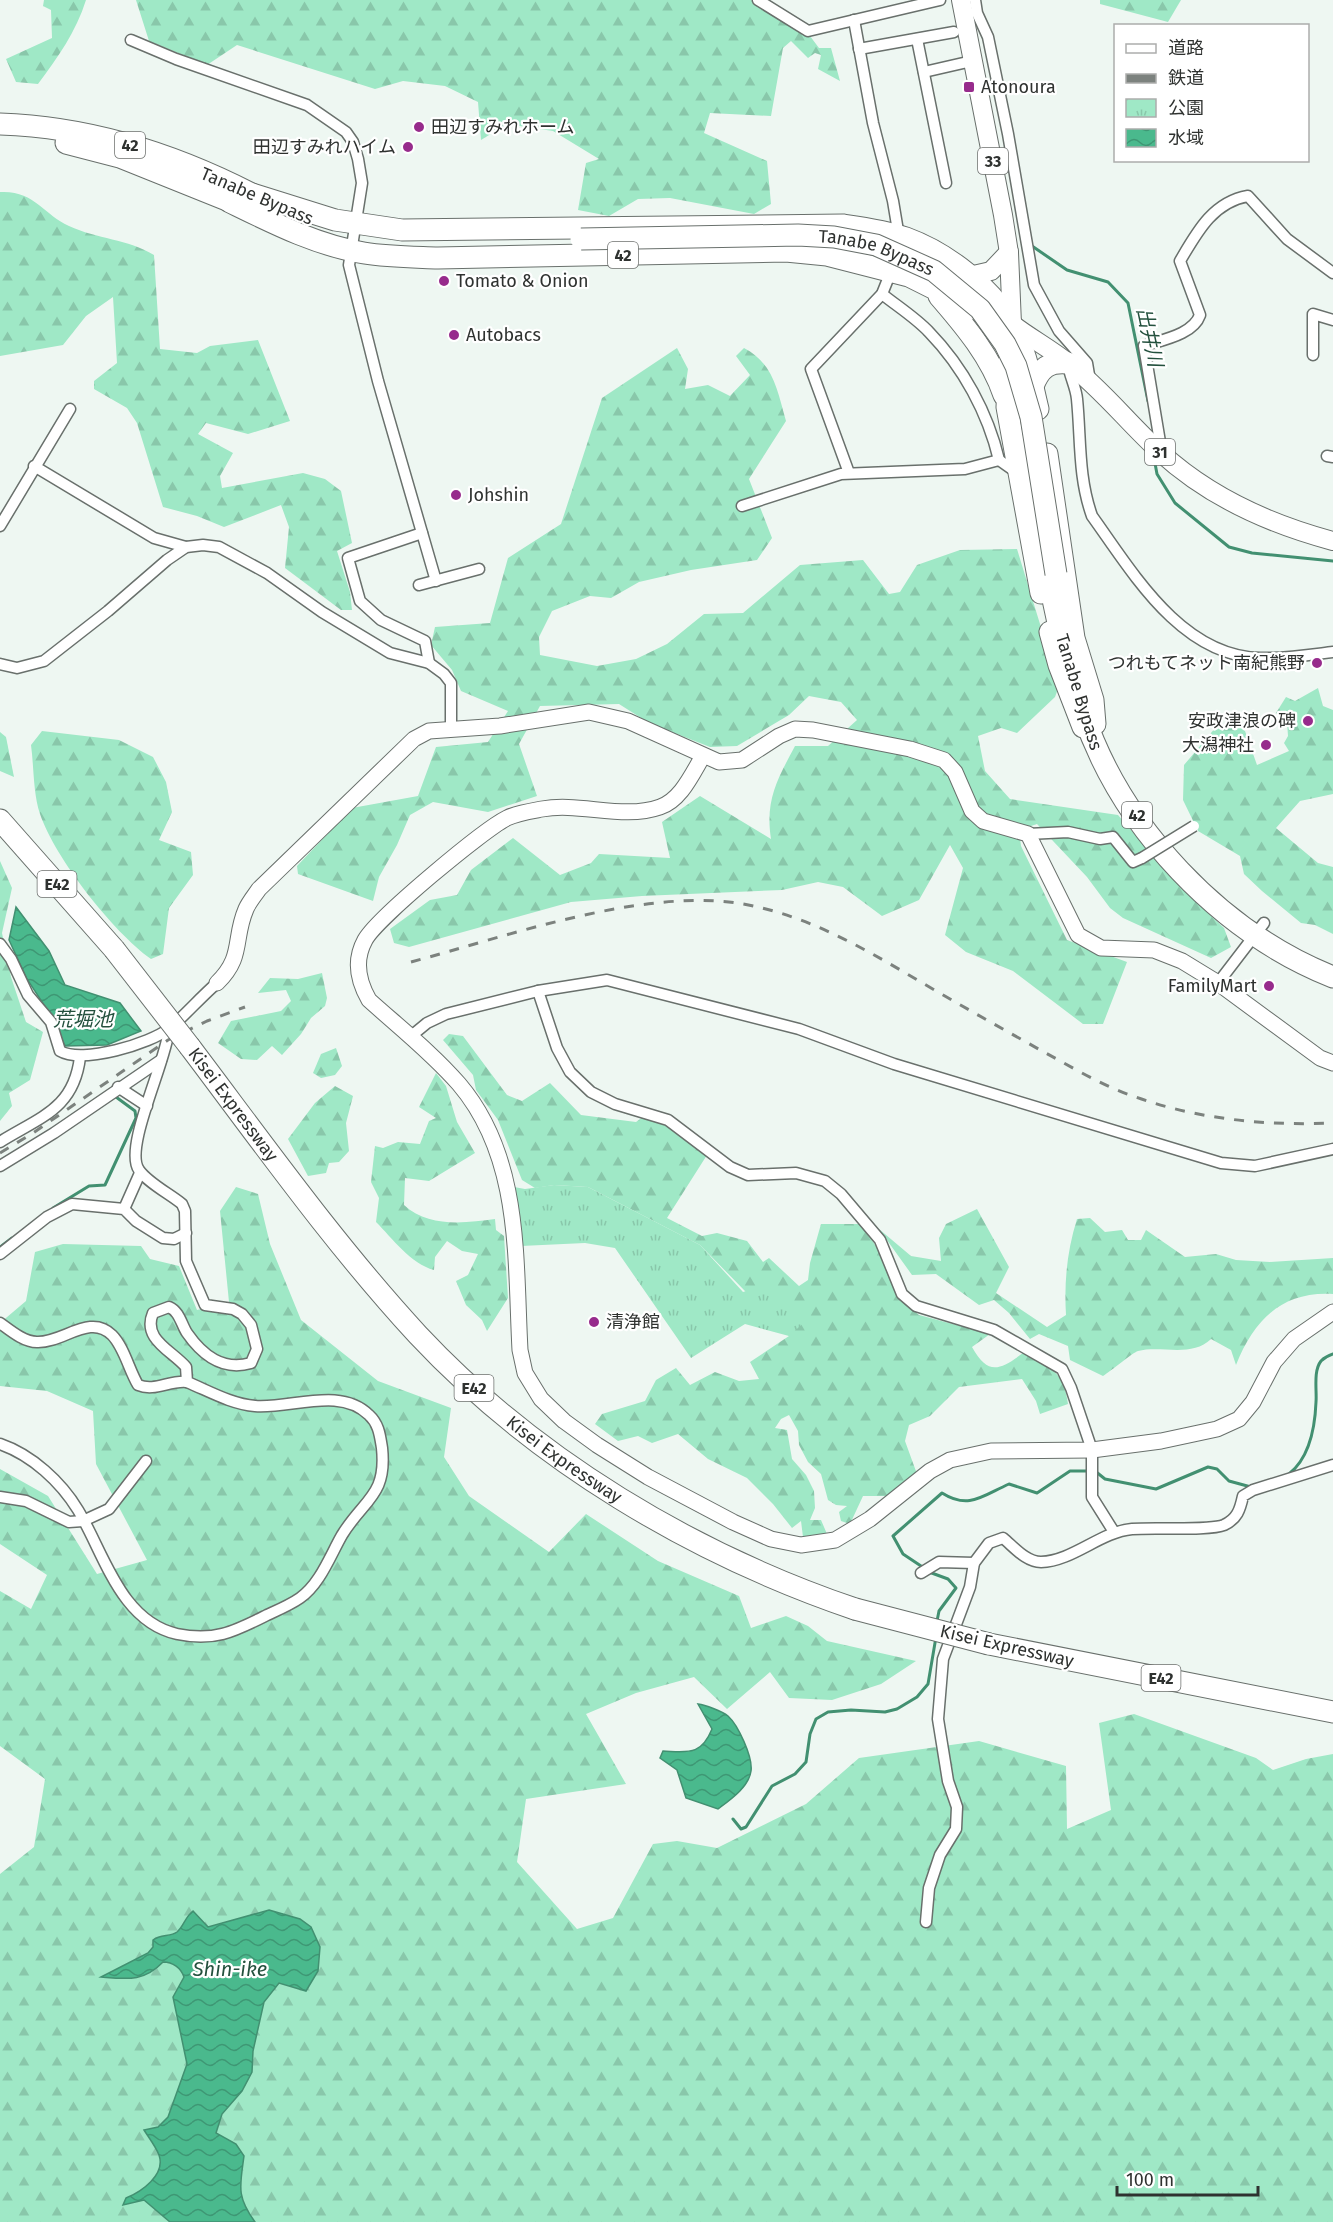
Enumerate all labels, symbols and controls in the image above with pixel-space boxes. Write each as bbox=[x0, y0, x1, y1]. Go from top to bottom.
legend bbox=[1114, 24, 1309, 162]
text: 道路 bbox=[1168, 37, 1204, 59]
text: 鉄道 bbox=[1168, 67, 1204, 89]
place label: Atonoura bbox=[981, 76, 1056, 98]
marker: Atonoura bbox=[962, 80, 976, 94]
text: 公園 bbox=[1168, 97, 1204, 119]
place label: 田辺すみれホーム bbox=[431, 116, 574, 138]
marker: 田辺すみれホーム bbox=[412, 120, 426, 134]
text: 水域 bbox=[1168, 127, 1204, 149]
road number: 42 bbox=[115, 132, 145, 158]
place label: 田辺すみれハイム bbox=[253, 136, 396, 158]
marker: 田辺すみれハイム bbox=[401, 140, 415, 154]
road number: 33 bbox=[978, 148, 1008, 174]
street label: Tanabe Bypass bbox=[197, 162, 317, 230]
street label: Tanabe Bypass bbox=[818, 225, 937, 281]
road number: 42 bbox=[608, 242, 638, 268]
place label: Tomato & Onion bbox=[456, 270, 589, 292]
marker: Tomato & Onion bbox=[437, 274, 451, 288]
water label: 出井川 bbox=[1132, 305, 1168, 371]
place label: Autobacs bbox=[466, 324, 541, 346]
marker: Autobacs bbox=[447, 328, 461, 342]
road number: 31 bbox=[1145, 439, 1175, 465]
place label: Johshin bbox=[468, 484, 529, 506]
marker: Johshin bbox=[449, 488, 463, 502]
street label: Tanabe Bypass bbox=[1051, 631, 1107, 753]
place label: つれもてネット南紀熊野 bbox=[1108, 652, 1305, 674]
marker: つれもてネット南紀熊野 bbox=[1310, 656, 1324, 670]
place label: 安政津浪の碑 bbox=[1188, 710, 1296, 732]
marker: 安政津浪の碑 bbox=[1301, 714, 1315, 728]
place label: 大潟神社 bbox=[1182, 734, 1254, 756]
marker: 大潟神社 bbox=[1259, 738, 1273, 752]
road number: 42 bbox=[1122, 802, 1152, 828]
road number: E42 bbox=[38, 871, 76, 897]
place label: FamilyMart bbox=[1168, 975, 1257, 997]
marker: FamilyMart bbox=[1262, 979, 1276, 993]
water label: 荒堀池 bbox=[53, 1007, 115, 1031]
street label: Kisei Expressway bbox=[183, 1043, 283, 1166]
place label: 清浄館 bbox=[606, 1311, 660, 1333]
marker: 清浄館 bbox=[587, 1315, 601, 1329]
road number: E42 bbox=[454, 1375, 494, 1401]
street label: Kisei Expressway bbox=[502, 1411, 626, 1508]
street label: Kisei Expressway bbox=[938, 1620, 1076, 1672]
road number: E42 bbox=[1142, 1665, 1180, 1691]
water label: Shin-ike bbox=[192, 1957, 267, 1981]
scale bar bbox=[1117, 2159, 1258, 2197]
text: 100 m bbox=[1126, 2169, 1174, 2191]

